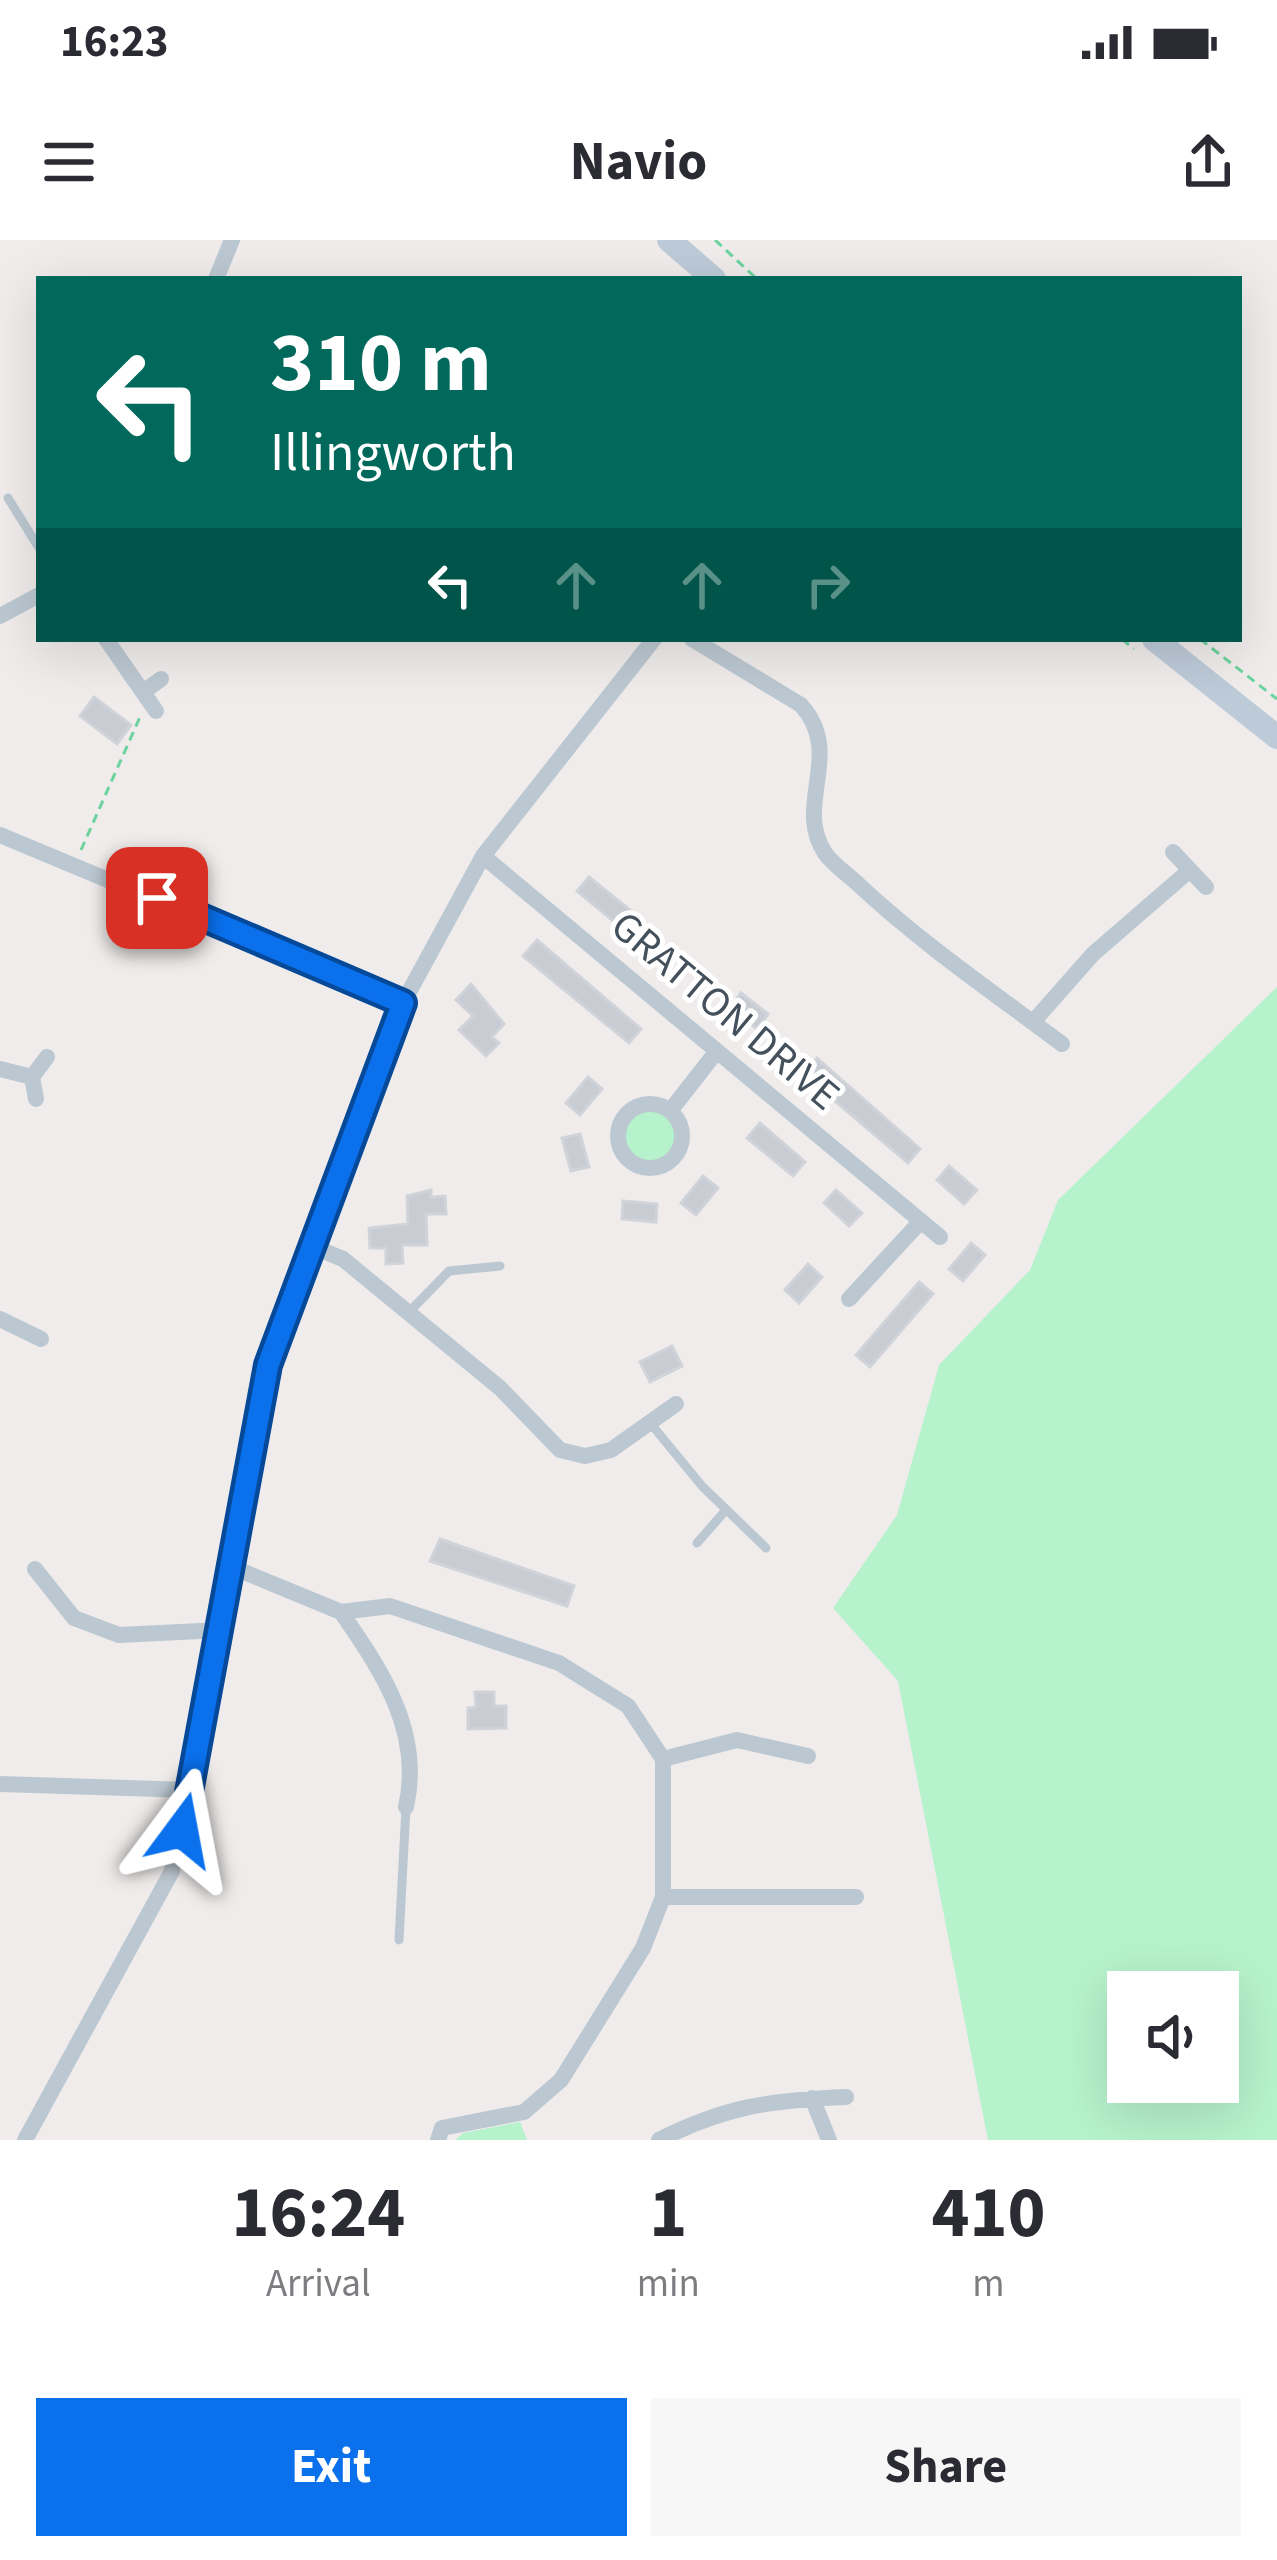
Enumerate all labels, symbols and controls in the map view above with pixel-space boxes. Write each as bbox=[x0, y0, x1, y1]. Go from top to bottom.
text: 16:23 bbox=[60, 10, 169, 74]
text: Navio bbox=[570, 124, 707, 201]
icon: menu bbox=[36, 129, 102, 195]
icon: share bbox=[1175, 129, 1241, 195]
text: 310 m bbox=[270, 304, 492, 424]
icon: left bbox=[72, 324, 228, 480]
text: Illingworth bbox=[270, 415, 516, 492]
icon: left bbox=[417, 552, 483, 618]
icon: ahead bbox=[543, 552, 609, 618]
icon: ahead bbox=[669, 552, 735, 618]
icon: right bbox=[795, 552, 861, 618]
pin bbox=[106, 847, 208, 949]
icon: arrive bbox=[124, 865, 190, 931]
street label: GRATTON DRIVE bbox=[598, 897, 852, 1125]
position arrow bbox=[119, 1767, 245, 1893]
map controls bbox=[1107, 1971, 1239, 2103]
button: sound bbox=[1107, 1971, 1239, 2103]
text: 16:24 bbox=[232, 2162, 405, 2265]
text: 1 bbox=[649, 2162, 687, 2265]
text: 410 bbox=[931, 2162, 1046, 2265]
text: Arrival bbox=[266, 2256, 371, 2312]
text: min bbox=[637, 2256, 700, 2312]
text: m bbox=[972, 2256, 1005, 2312]
button: Exit bbox=[36, 2398, 627, 2536]
button: Share bbox=[651, 2398, 1241, 2536]

